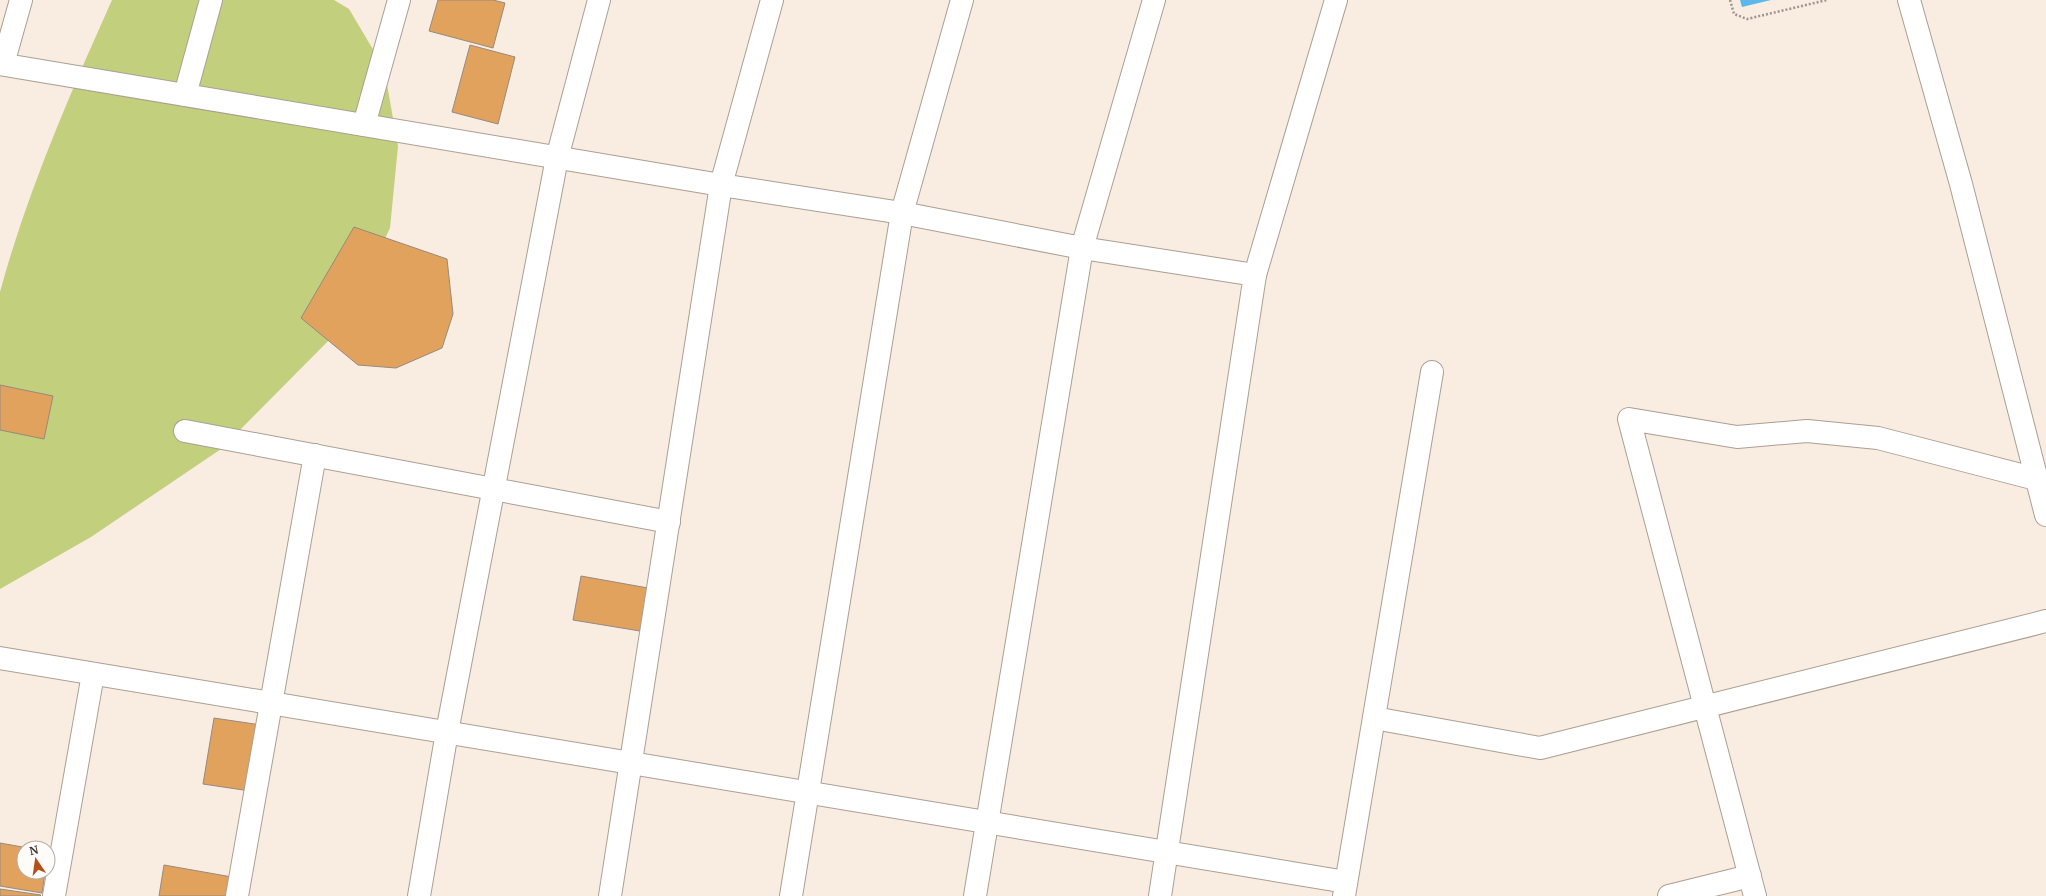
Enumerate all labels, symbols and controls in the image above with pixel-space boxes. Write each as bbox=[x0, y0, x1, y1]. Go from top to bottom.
north arrow bbox=[16, 840, 56, 880]
text: N bbox=[28, 842, 40, 858]

